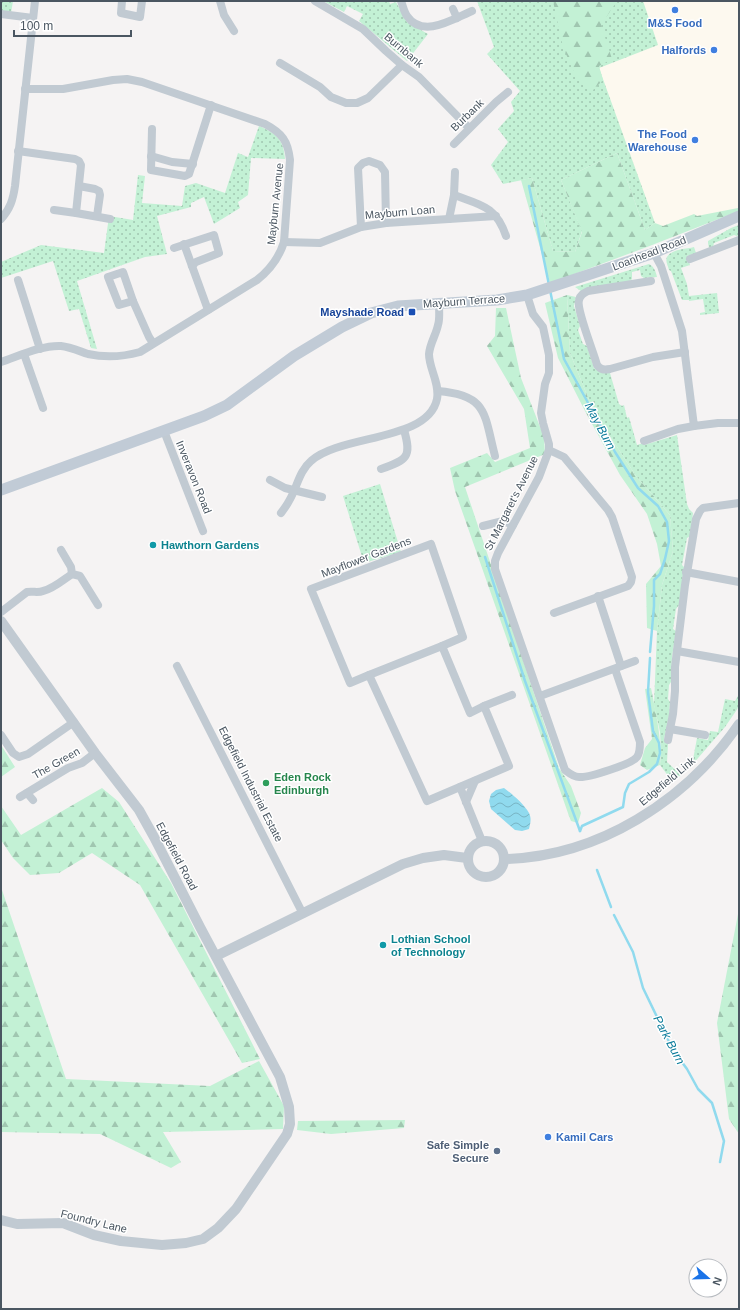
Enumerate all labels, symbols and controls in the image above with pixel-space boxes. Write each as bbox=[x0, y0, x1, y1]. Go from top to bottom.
marker: M&S Food bbox=[670, 5, 680, 15]
scale bar bbox=[14, 12, 131, 38]
place label: M&S Food bbox=[648, 17, 702, 29]
text: 100 m bbox=[20, 19, 53, 33]
street label: Burnbank bbox=[382, 30, 426, 70]
place label: Halfords bbox=[661, 44, 706, 56]
marker: Halfords bbox=[709, 45, 719, 55]
street label: Burbank bbox=[448, 96, 486, 134]
place label: The Food Warehouse bbox=[628, 128, 687, 153]
marker: The Food Warehouse bbox=[690, 135, 700, 145]
street label: Mayburn Avenue bbox=[265, 162, 285, 246]
street label: Mayburn Loan bbox=[364, 203, 436, 221]
street label: Loanhead Road bbox=[610, 233, 688, 273]
street label: Mayburn Terrace bbox=[423, 292, 505, 310]
place label: Mayshade Road bbox=[320, 306, 404, 318]
marker: Mayshade Road bbox=[407, 307, 417, 317]
water label: May Burn bbox=[582, 400, 618, 452]
street label: Inveravon Road bbox=[174, 439, 214, 515]
street label: St Margaret's Avenue bbox=[482, 454, 540, 552]
street label: Mayflower Gardens bbox=[319, 534, 413, 580]
place label: Hawthorn Gardens bbox=[161, 539, 259, 551]
marker: Hawthorn Gardens bbox=[148, 540, 158, 550]
street label: Edgefield Industrial Estate bbox=[217, 724, 285, 844]
street label: The Green bbox=[30, 745, 82, 781]
street label: Edgefield Link bbox=[637, 754, 698, 808]
place label: Eden Rock Edinburgh bbox=[274, 771, 332, 796]
marker: Eden Rock Edinburgh bbox=[261, 778, 271, 788]
street label: Edgefield Road bbox=[154, 820, 200, 892]
place label: Lothian School of Technology bbox=[391, 933, 470, 958]
marker: Lothian School of Technology bbox=[378, 940, 388, 950]
water label: Park Burn bbox=[650, 1013, 688, 1067]
place label: Kamil Cars bbox=[556, 1131, 613, 1143]
marker: Kamil Cars bbox=[543, 1132, 553, 1142]
place label: Safe Simple Secure bbox=[427, 1139, 489, 1164]
marker: Safe Simple Secure bbox=[492, 1146, 502, 1156]
street label: Foundry Lane bbox=[60, 1207, 128, 1235]
north arrow bbox=[688, 1258, 728, 1298]
text: N bbox=[710, 1276, 724, 1287]

